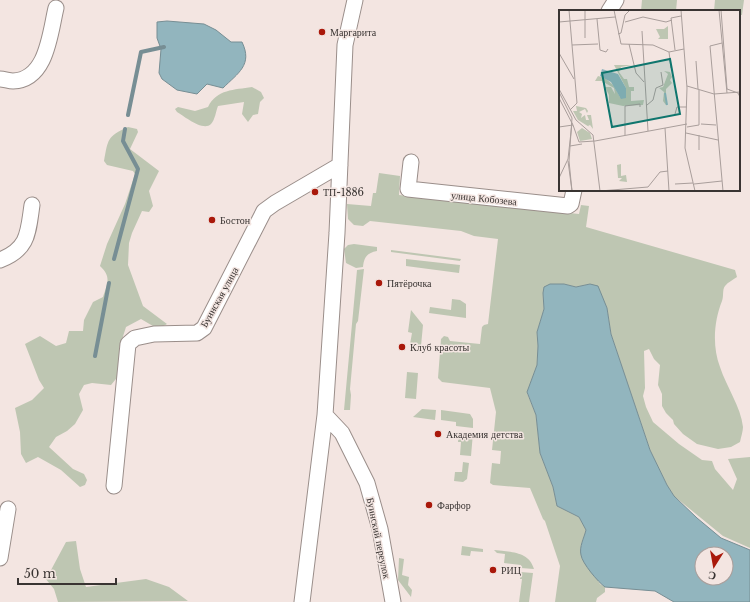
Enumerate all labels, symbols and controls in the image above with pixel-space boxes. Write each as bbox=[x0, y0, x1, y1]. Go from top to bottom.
inset map bbox=[559, 10, 740, 191]
place label: Маргарита bbox=[330, 26, 377, 39]
marker: Маргарита bbox=[317, 27, 327, 37]
place label: ТП-1886 bbox=[323, 186, 364, 199]
marker: ТП-1886 bbox=[310, 187, 320, 197]
street label: улица Кобозева bbox=[450, 189, 518, 208]
place label: Бостон bbox=[220, 214, 251, 227]
marker: Бостон bbox=[207, 215, 217, 225]
street label: Буинская улица bbox=[198, 264, 242, 330]
place label: Пятёрочка bbox=[387, 277, 432, 290]
marker: Пятёрочка bbox=[374, 278, 384, 288]
place label: Клуб красоты bbox=[410, 341, 469, 354]
marker: Клуб красоты bbox=[397, 342, 407, 352]
place label: Академия детства bbox=[446, 428, 523, 441]
marker: Академия детства bbox=[433, 429, 443, 439]
street label: Буинский переулок bbox=[364, 496, 393, 580]
place label: Фарфор bbox=[437, 499, 471, 512]
marker: Фарфор bbox=[424, 500, 434, 510]
north arrow bbox=[694, 546, 734, 586]
scale bar bbox=[18, 560, 116, 586]
place label: РИЦ bbox=[501, 564, 521, 577]
marker: РИЦ bbox=[488, 565, 498, 575]
text: 50 m bbox=[24, 566, 56, 581]
text: С bbox=[707, 568, 717, 583]

